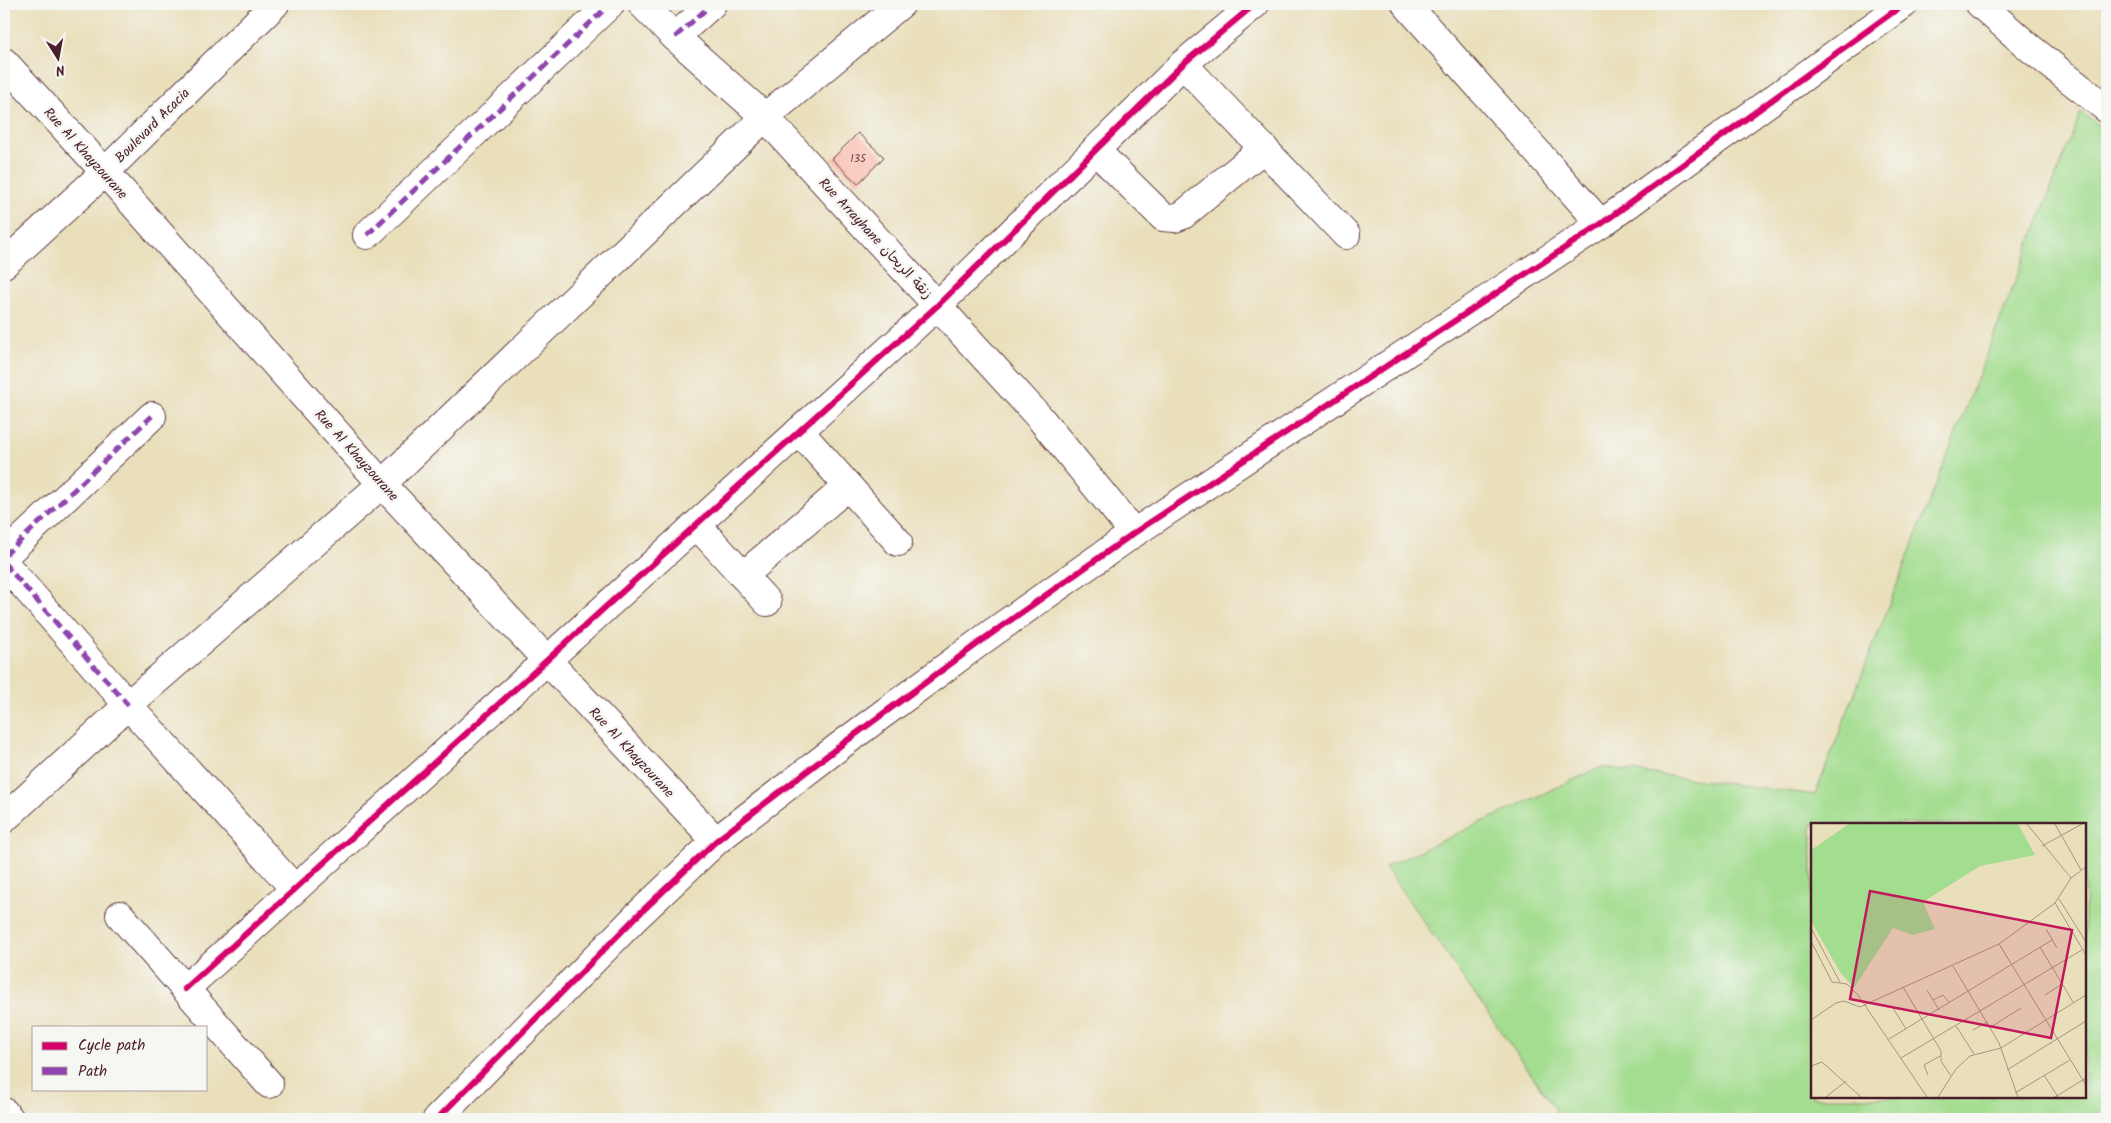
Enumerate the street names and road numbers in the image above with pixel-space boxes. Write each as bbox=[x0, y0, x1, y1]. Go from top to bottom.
street label: Boulevard Acacia bbox=[110, 83, 195, 168]
street label: Rue Al Khayzourane bbox=[38, 103, 133, 205]
street label: Rue Arrayhane زنقة الريحان bbox=[813, 173, 938, 304]
street label: Rue Al Khayzourane bbox=[309, 405, 404, 507]
street label: Rue Al Khayzourane bbox=[583, 702, 680, 804]

